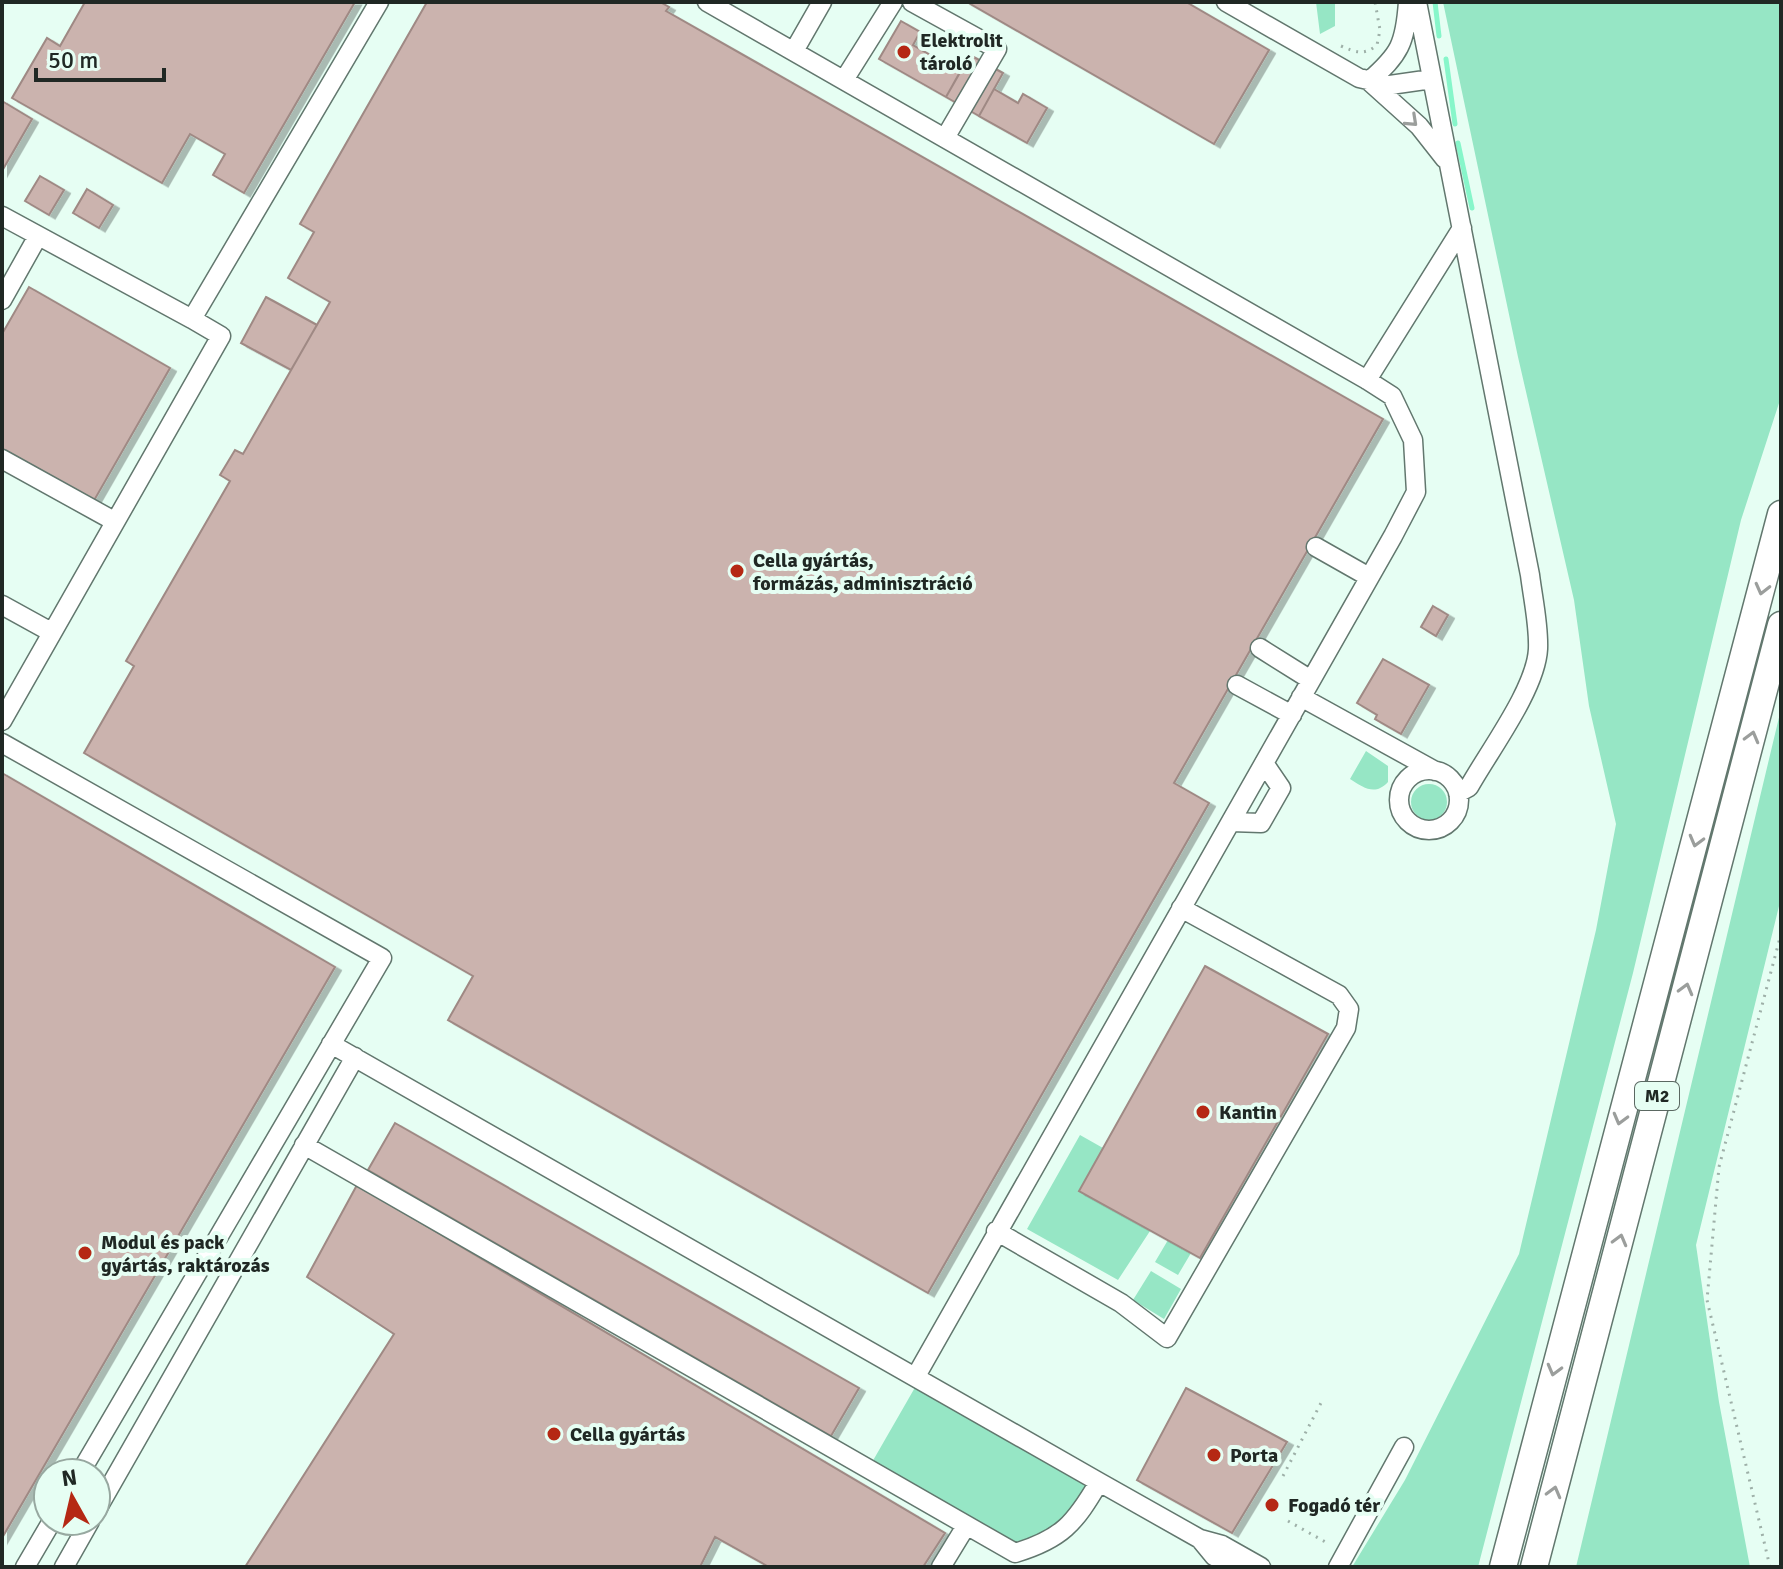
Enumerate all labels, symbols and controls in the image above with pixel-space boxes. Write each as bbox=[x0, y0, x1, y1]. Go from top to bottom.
place label: Elektrolit tároló bbox=[919, 28, 1003, 76]
scale bar bbox=[36, 32, 164, 82]
marker: Elektrolit tároló bbox=[895, 43, 913, 61]
text: 50 m bbox=[48, 45, 98, 75]
one-way arrow bbox=[1403, 111, 1418, 125]
place label: Cella gyártás, formázás, adminisztráció bbox=[752, 548, 973, 596]
marker: Cella gyártás, formázás, adminisztráció bbox=[728, 562, 746, 580]
one-way arrow bbox=[1754, 582, 1771, 596]
one-way arrow bbox=[1742, 731, 1759, 745]
one-way arrow bbox=[1689, 833, 1706, 847]
one-way arrow bbox=[1676, 982, 1693, 996]
road number: M2 bbox=[1635, 1082, 1679, 1110]
place label: Kantin bbox=[1219, 1100, 1277, 1125]
marker: Kantin bbox=[1194, 1103, 1212, 1121]
one-way arrow bbox=[1613, 1111, 1630, 1125]
place label: Modul és pack gyártás, raktározás bbox=[101, 1230, 270, 1278]
one-way arrow bbox=[1610, 1234, 1627, 1248]
marker: Modul és pack gyártás, raktározás bbox=[76, 1244, 94, 1262]
one-way arrow bbox=[1547, 1363, 1564, 1377]
place label: Cella gyártás bbox=[570, 1422, 685, 1447]
marker: Cella gyártás bbox=[545, 1425, 563, 1443]
place label: Porta bbox=[1230, 1443, 1278, 1468]
marker: Porta bbox=[1205, 1446, 1223, 1464]
north arrow bbox=[32, 1457, 112, 1537]
text: N bbox=[60, 1463, 79, 1492]
one-way arrow bbox=[1544, 1485, 1561, 1499]
place label: Fogadó tér bbox=[1288, 1493, 1380, 1518]
marker: Fogadó tér bbox=[1263, 1496, 1281, 1514]

